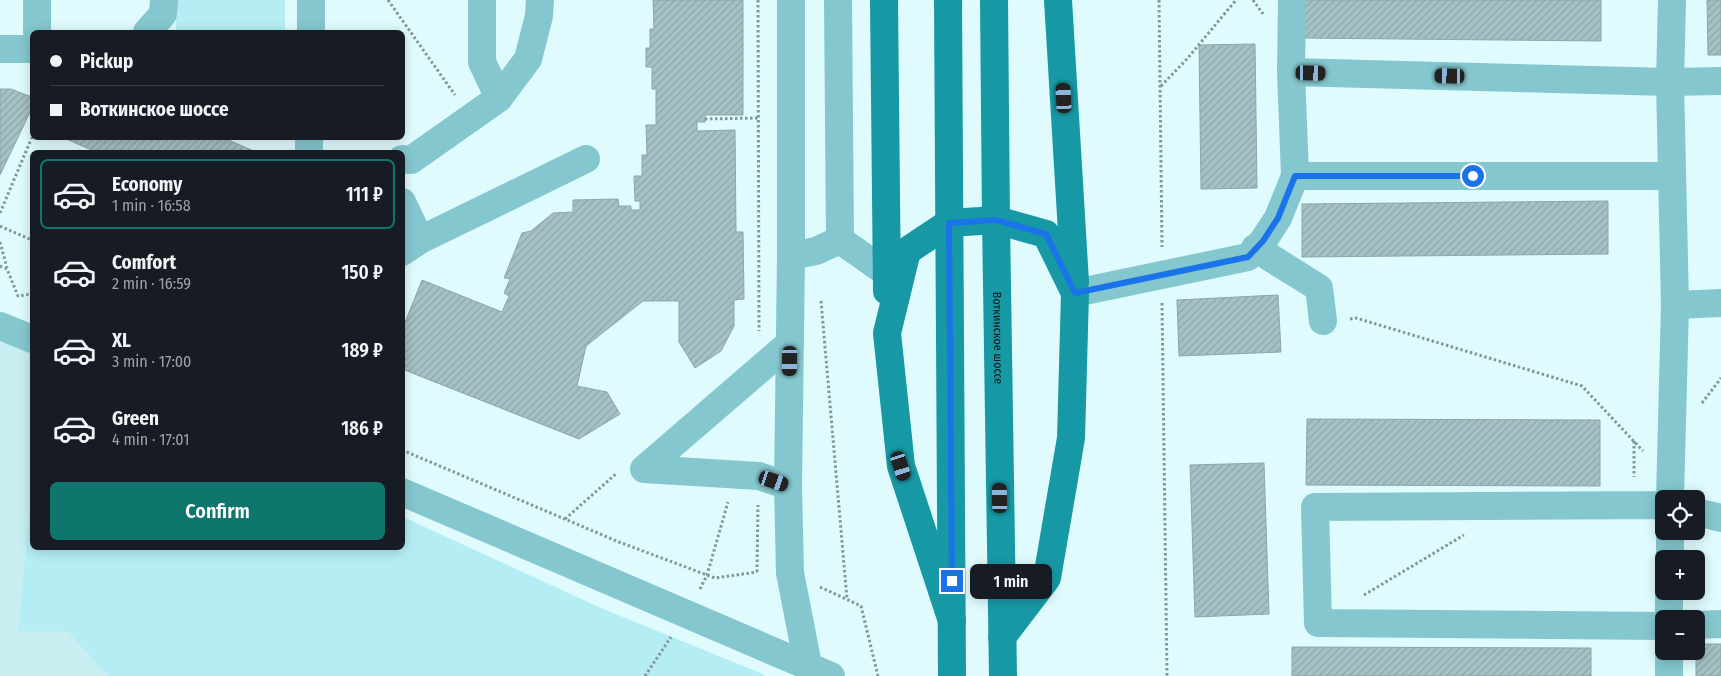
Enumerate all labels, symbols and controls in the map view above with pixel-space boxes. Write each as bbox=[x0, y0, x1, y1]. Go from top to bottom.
text: Pickup bbox=[80, 50, 133, 73]
car bbox=[1295, 65, 1326, 81]
car bbox=[1434, 68, 1465, 84]
car bbox=[1055, 83, 1072, 113]
text: Воткинское шоссе bbox=[80, 98, 229, 121]
route start bbox=[1462, 165, 1484, 187]
icon: car bbox=[52, 172, 97, 217]
text: Economy bbox=[112, 173, 182, 196]
text: 111 ₽ bbox=[346, 183, 383, 206]
text: 1 min · 16:58 bbox=[112, 196, 191, 215]
icon: car bbox=[52, 250, 97, 295]
text: Comfort bbox=[112, 251, 176, 274]
text: 150 ₽ bbox=[341, 261, 383, 284]
text: 2 min · 16:59 bbox=[112, 274, 191, 293]
street label: Воткинское шоссе bbox=[990, 292, 1006, 384]
icon: car bbox=[52, 328, 97, 373]
text: XL bbox=[112, 329, 131, 352]
text: 189 ₽ bbox=[342, 339, 383, 362]
car bbox=[782, 346, 797, 376]
text: 3 min · 17:00 bbox=[112, 352, 191, 371]
icon: car bbox=[52, 406, 97, 451]
text: Green bbox=[112, 407, 159, 430]
text: 186 ₽ bbox=[341, 417, 383, 440]
text: 4 min · 17:01 bbox=[112, 430, 189, 449]
car bbox=[889, 449, 912, 483]
car bbox=[757, 469, 790, 493]
button: Confirm bbox=[50, 482, 385, 540]
car bbox=[992, 483, 1007, 513]
map controls bbox=[1655, 490, 1705, 660]
button: locate bbox=[1655, 490, 1705, 540]
button: + bbox=[1655, 550, 1705, 600]
callout: 1 min bbox=[970, 564, 1052, 598]
route end bbox=[941, 570, 963, 592]
text: 1 min bbox=[994, 572, 1028, 591]
button: − bbox=[1655, 610, 1705, 660]

